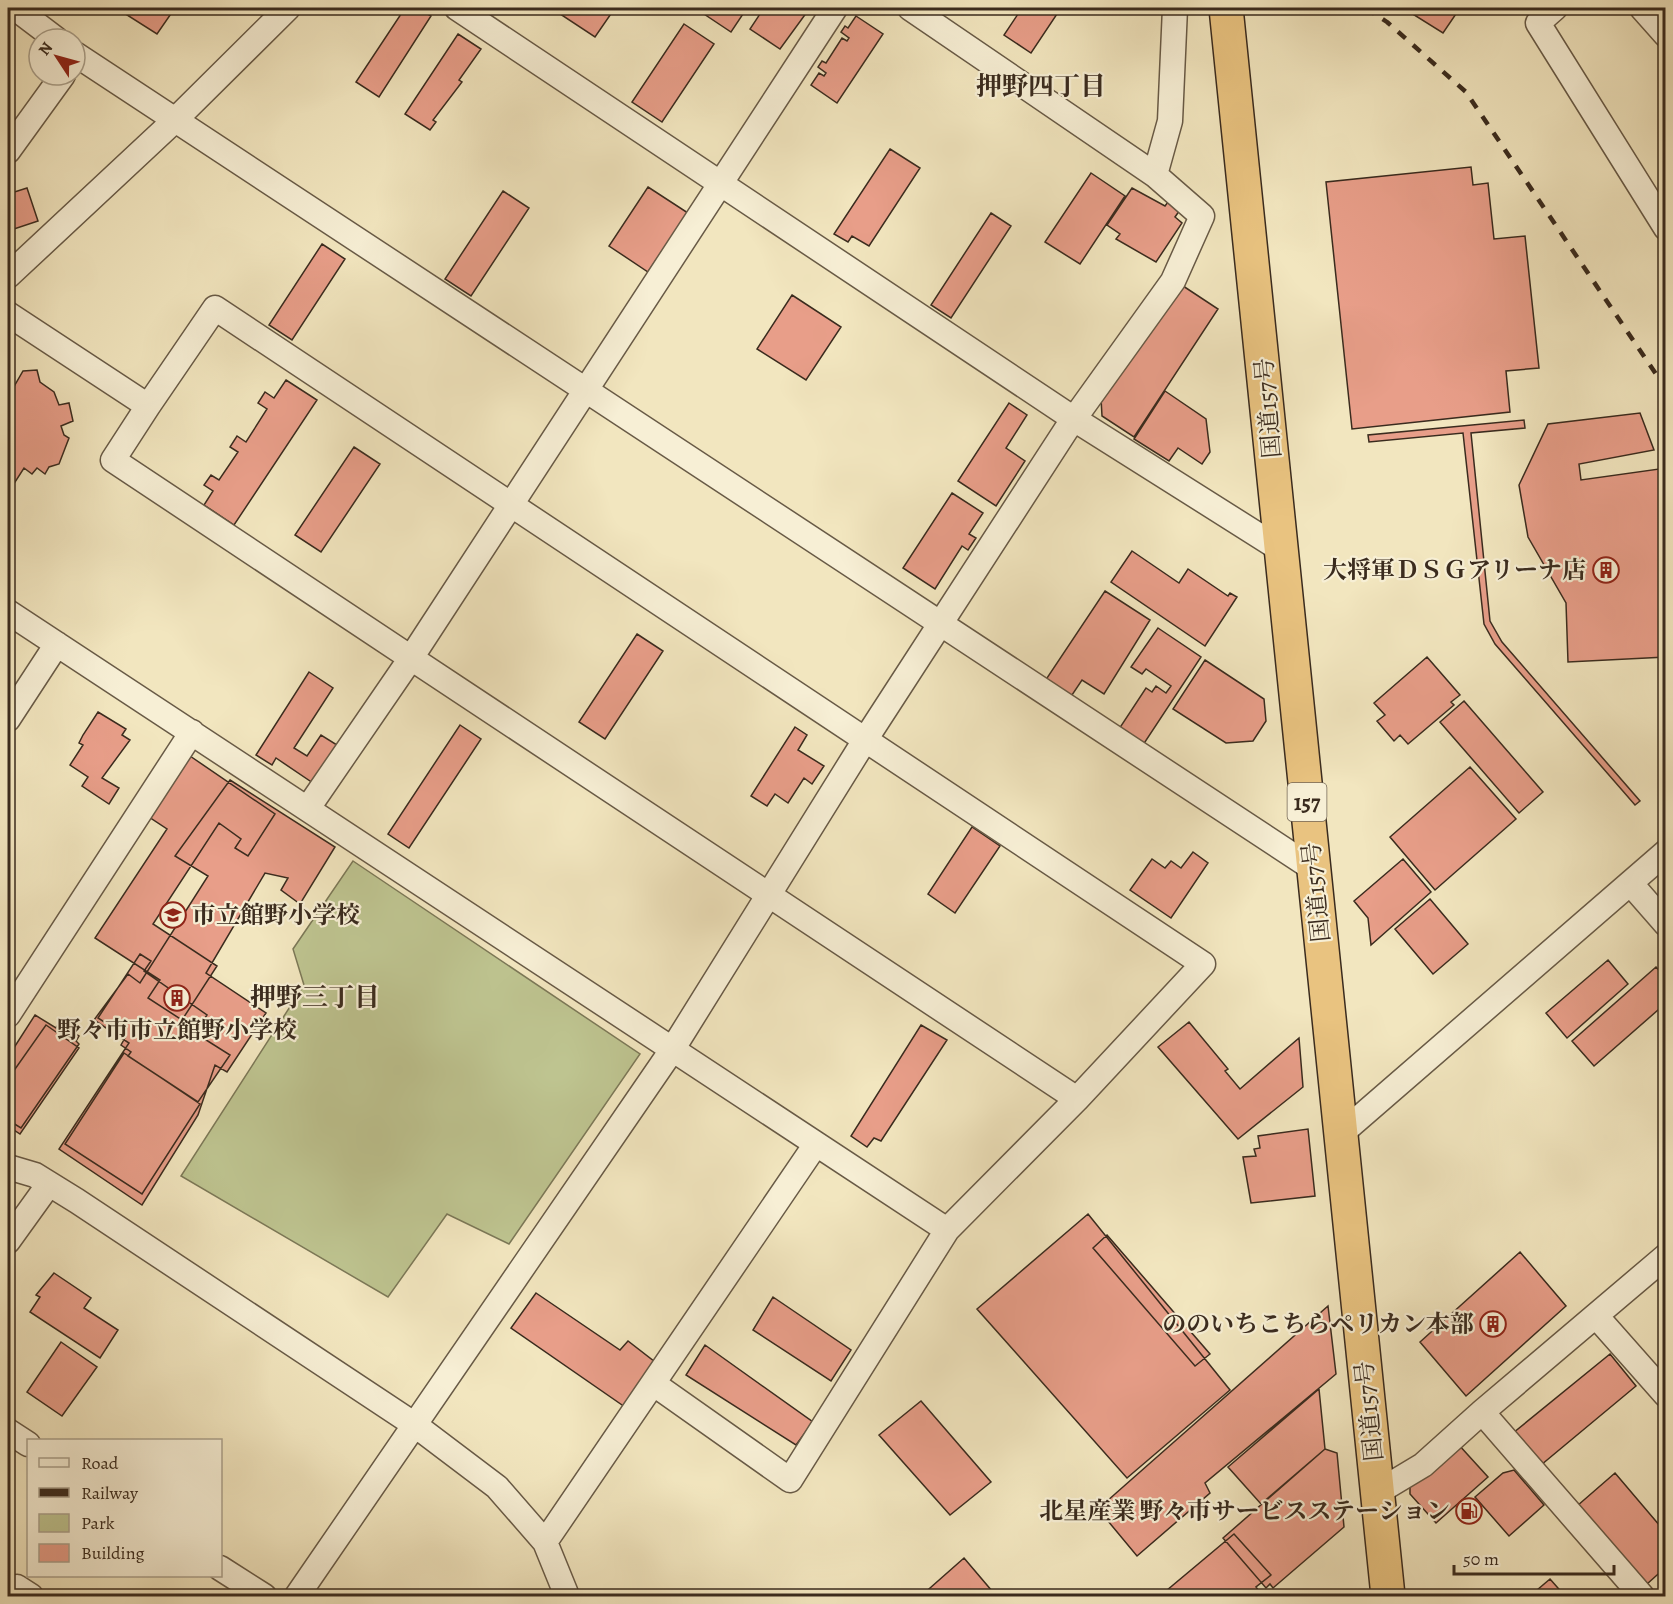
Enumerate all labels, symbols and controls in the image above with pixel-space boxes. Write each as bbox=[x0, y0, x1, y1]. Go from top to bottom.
north arrow bbox=[27, 27, 87, 87]
text: N bbox=[33, 37, 58, 60]
district label: 押野四丁目 bbox=[976, 69, 1106, 104]
street label: 国道157号 bbox=[1248, 356, 1288, 460]
place label: 大将軍ＤＳＧアリーナ店 bbox=[1323, 554, 1586, 586]
building icon: 大将軍ＤＳＧアリーナ店 bbox=[1591, 555, 1621, 585]
road number: 157 bbox=[1288, 783, 1326, 821]
street label: 国道157号 bbox=[1295, 840, 1337, 944]
place label: 市立館野小学校 bbox=[192, 899, 360, 931]
school or university icon: 市立館野小学校 bbox=[158, 900, 188, 930]
district label: 押野三丁目 bbox=[250, 980, 380, 1015]
building icon: 野々市市立館野小学校 bbox=[162, 983, 192, 1013]
place label: 野々市市立館野小学校 bbox=[57, 1014, 297, 1046]
place label: ののいちこちらペリカン本部 bbox=[1162, 1308, 1474, 1340]
building icon: ののいちこちらペリカン本部 bbox=[1478, 1309, 1508, 1339]
street label: 国道157号 bbox=[1348, 1359, 1390, 1463]
legend bbox=[27, 1439, 222, 1577]
text: Road bbox=[81, 1451, 119, 1475]
text: Railway bbox=[81, 1481, 139, 1505]
place label: 北星産業 野々市サービスステーション bbox=[1039, 1495, 1450, 1527]
fuel station icon: 北星産業 野々市サービスステーション bbox=[1454, 1496, 1484, 1526]
text: Park bbox=[81, 1511, 115, 1535]
scale bar bbox=[1454, 1538, 1614, 1576]
text: Building bbox=[81, 1541, 145, 1565]
text: 50 m bbox=[1463, 1547, 1499, 1571]

